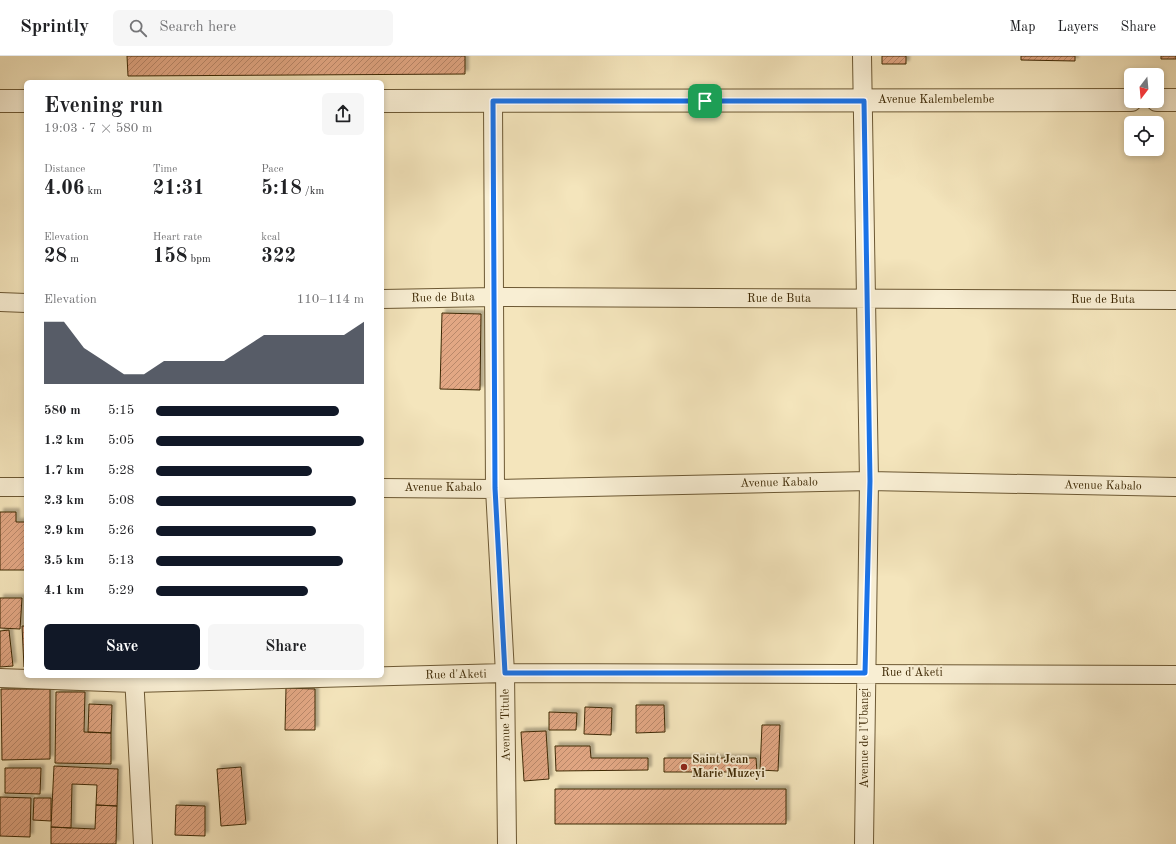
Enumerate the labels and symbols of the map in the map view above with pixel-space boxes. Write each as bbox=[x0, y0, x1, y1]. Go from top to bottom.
north arrow bbox=[1124, 68, 1164, 108]
pin bbox=[688, 84, 722, 118]
street label: Avenue Kalembelembe bbox=[878, 94, 995, 106]
street label: Rue de Buta bbox=[411, 291, 475, 305]
street label: Rue de Buta bbox=[747, 293, 811, 305]
street label: Rue de Buta bbox=[1071, 294, 1135, 306]
street label: Avenue Kabalo bbox=[740, 476, 818, 490]
street label: Avenue Kabalo bbox=[1064, 479, 1142, 493]
street label: Avenue Kabalo bbox=[404, 482, 482, 494]
street label: Rue d'Aketi bbox=[881, 667, 943, 679]
street label: Rue d'Aketi bbox=[425, 668, 487, 682]
street label: Avenue Titule bbox=[499, 688, 513, 761]
street label: Avenue de l'Ubangi bbox=[859, 688, 871, 788]
place label: Saint Jean Marie Muzeyi bbox=[692, 754, 765, 780]
marker: Saint Jean Marie Muzeyi bbox=[679, 762, 689, 772]

